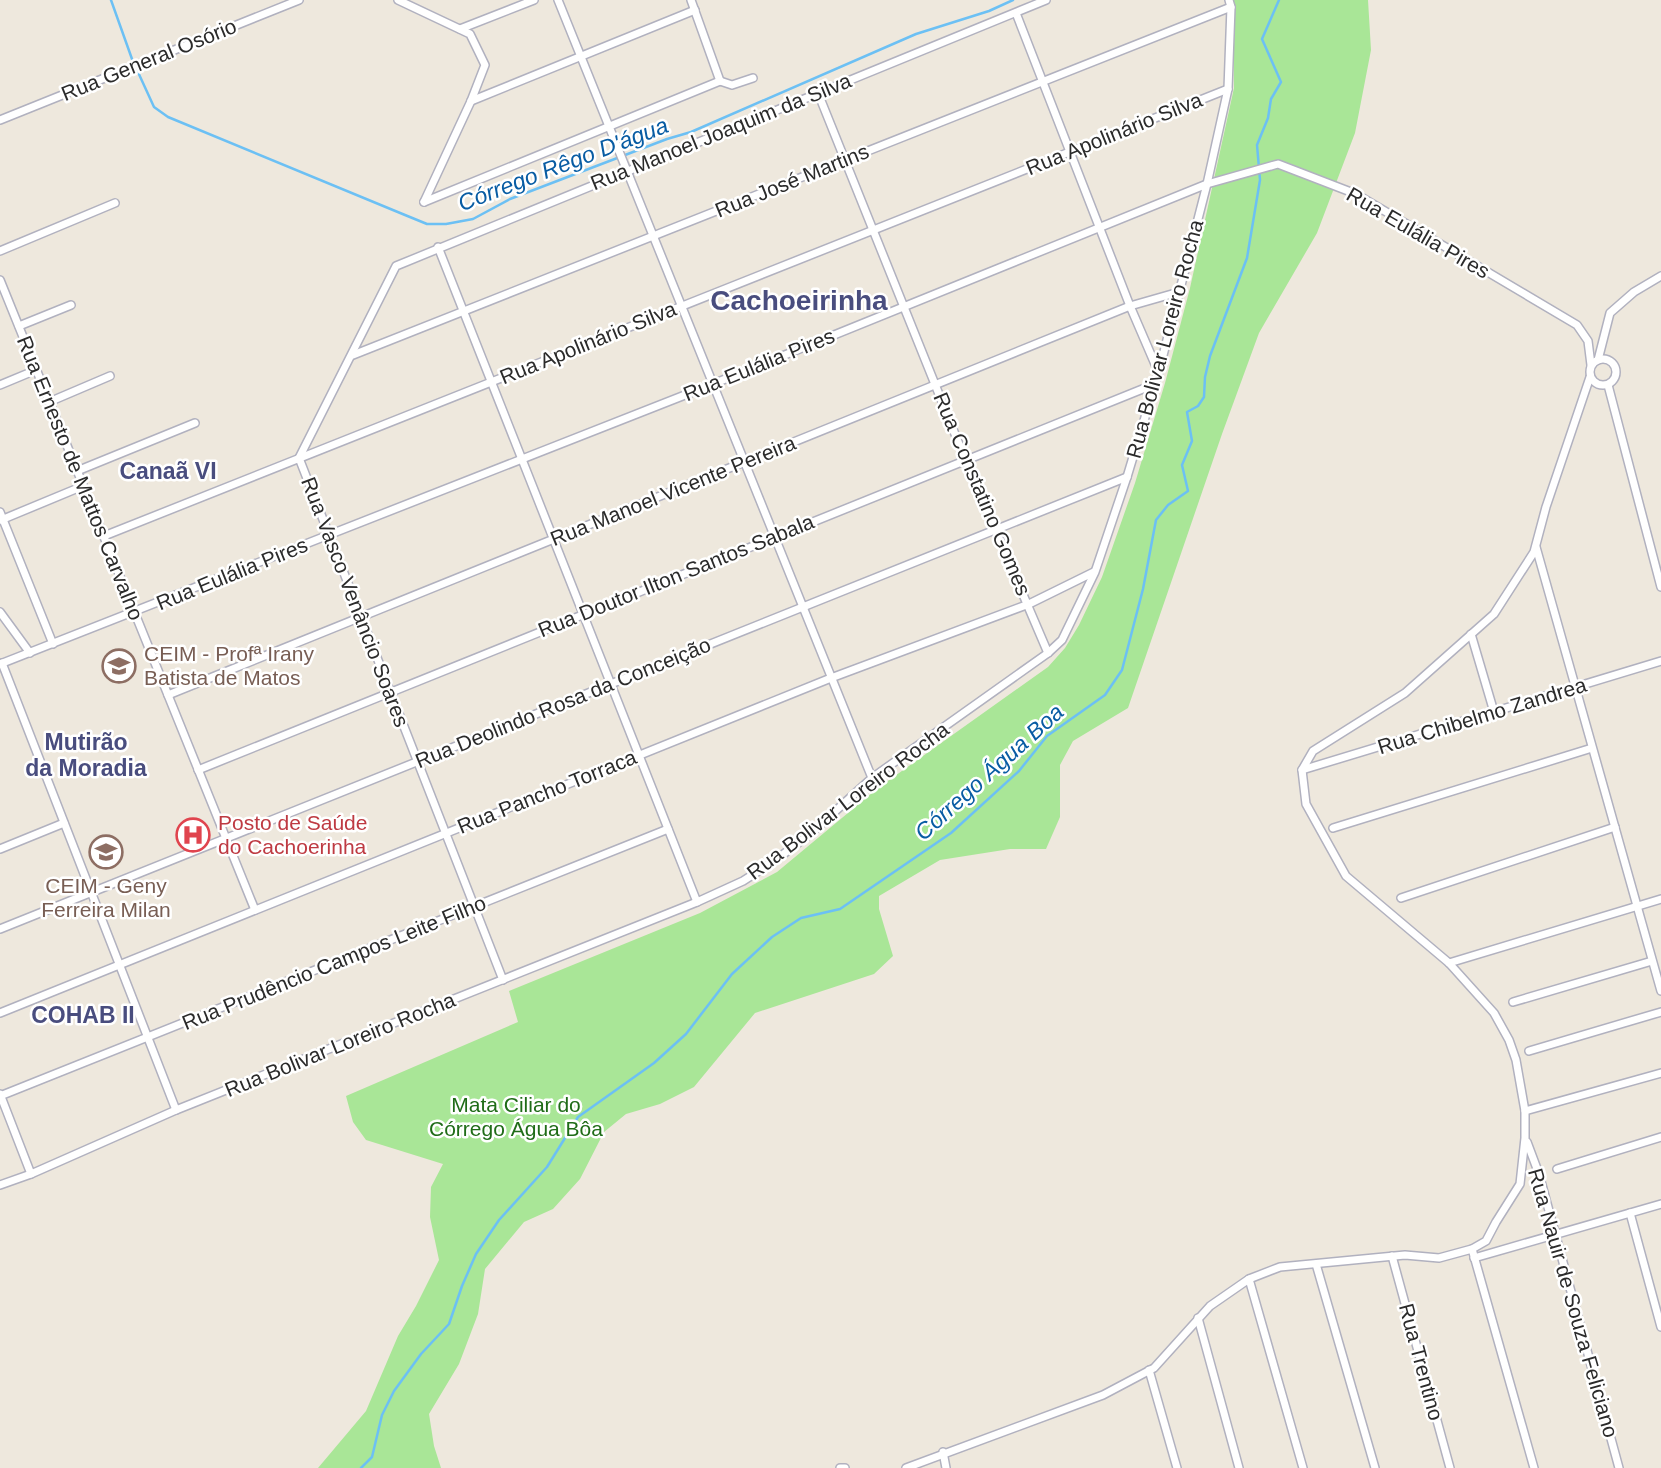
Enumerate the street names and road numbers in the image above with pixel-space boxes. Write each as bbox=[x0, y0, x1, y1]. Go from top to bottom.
street label: Rua General Osório bbox=[58, 14, 240, 105]
street label: Rua Manoel Joaquim da Silva bbox=[587, 69, 855, 194]
street label: Rua Apolinário Silva bbox=[1022, 88, 1206, 179]
street label: Rua José Martins bbox=[712, 139, 872, 222]
street label: Rua Eulália Pires bbox=[1343, 182, 1494, 283]
street label: Rua Bolivar Loreiro Rocha bbox=[1122, 217, 1208, 461]
street label: Rua Apolinário Silva bbox=[496, 297, 680, 388]
street label: Rua Eulália Pires bbox=[680, 324, 838, 405]
street label: Rua Ernesto de Mattos Carvalho bbox=[13, 332, 148, 623]
street label: Rua Constatino Gomes bbox=[929, 389, 1036, 599]
street label: Rua Manoel Vicente Pereira bbox=[547, 431, 799, 550]
street label: Rua Vasco Venâncio Soares bbox=[297, 474, 414, 730]
street label: Rua Doutor Ilton Santos Sabala bbox=[535, 509, 817, 642]
street label: Rua Eulália Pires bbox=[153, 533, 311, 614]
street label: Rua Deolindo Rosa da Conceição bbox=[412, 633, 714, 772]
street label: Rua Chibelmo Zandrea bbox=[1375, 673, 1589, 758]
street label: Rua Bolivar Loreiro Rocha bbox=[742, 717, 953, 884]
street label: Rua Pancho Torraca bbox=[454, 745, 640, 838]
street label: Rua Prudêncio Campos Leite Filho bbox=[179, 891, 489, 1034]
street label: Rua Bolivar Loreiro Rocha bbox=[221, 988, 459, 1101]
street label: Rua Nauir de Souza Feliciano bbox=[1524, 1166, 1623, 1440]
street label: Rua Trentino bbox=[1395, 1301, 1448, 1423]

